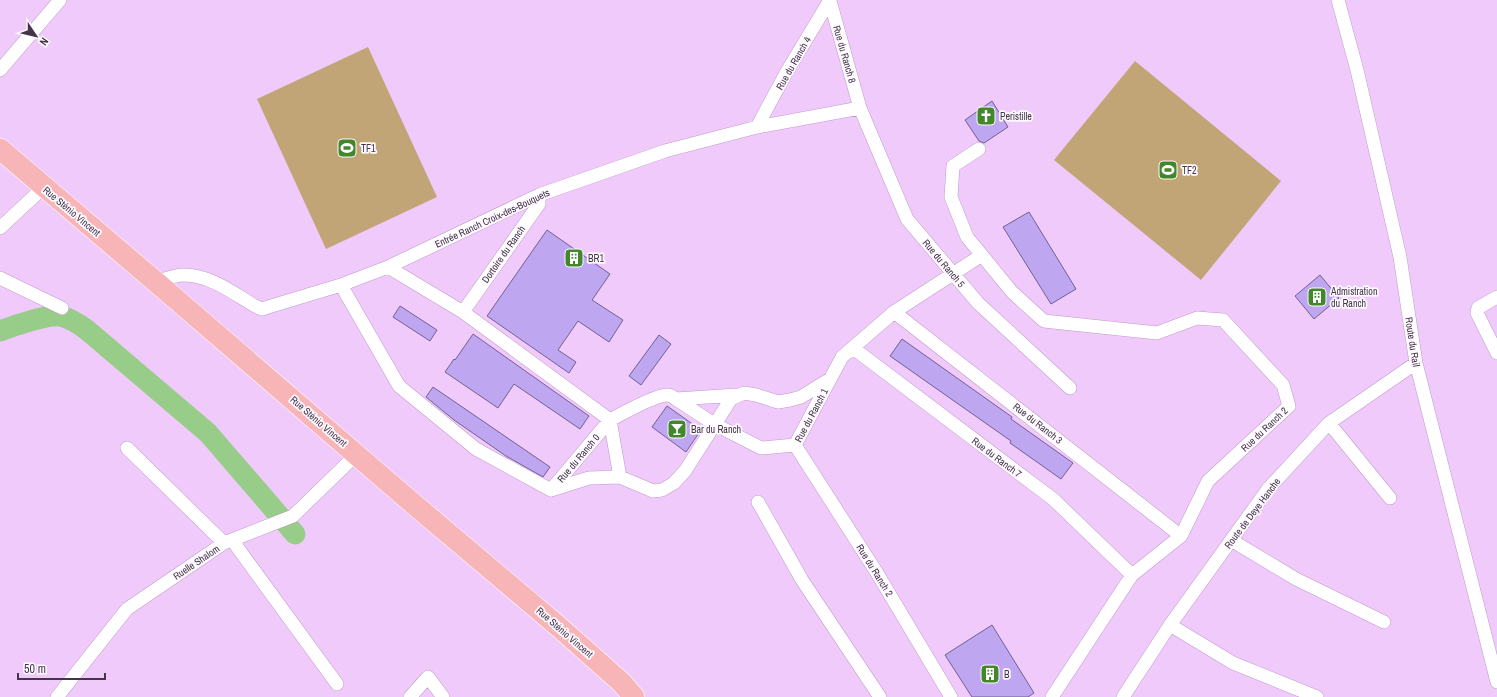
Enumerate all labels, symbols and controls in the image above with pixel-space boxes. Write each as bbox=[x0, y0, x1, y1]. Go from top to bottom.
north arrow bbox=[16, 16, 56, 56]
street label: Rue du Ranch 8 bbox=[830, 24, 859, 85]
street label: Rue du Ranch 4 bbox=[773, 34, 814, 92]
text: N bbox=[37, 35, 52, 48]
church icon: Peristille bbox=[975, 105, 997, 127]
place label: Peristille bbox=[1000, 110, 1032, 123]
sports icon: TF1 bbox=[336, 137, 358, 159]
place label: TF1 bbox=[361, 142, 376, 155]
sports icon: TF2 bbox=[1157, 159, 1179, 181]
place label: TF2 bbox=[1182, 164, 1197, 177]
street label: Rue Sténio Vincent bbox=[40, 184, 104, 240]
street label: Entrée Ranch Croix-des-Bouquets bbox=[433, 186, 552, 251]
street label: Dortoire du Ranch bbox=[479, 223, 528, 285]
street label: Rue du Ranch 5 bbox=[920, 236, 968, 291]
building icon: BR1 bbox=[563, 247, 585, 269]
place label: BR1 bbox=[588, 252, 604, 265]
place label: Admistration du Ranch bbox=[1330, 285, 1378, 310]
building icon: Admistration du Ranch bbox=[1306, 286, 1328, 308]
street label: Route du Rail bbox=[1402, 316, 1423, 368]
street label: Rue du Ranch 1 bbox=[792, 386, 831, 444]
street label: Rue Sténio Vincent bbox=[288, 393, 350, 450]
street label: Rue du Ranch 3 bbox=[1010, 400, 1065, 447]
street label: Rue du Ranch 2 bbox=[1238, 404, 1291, 454]
bar icon: Bar du Ranch bbox=[666, 418, 688, 440]
place label: Bar du Ranch bbox=[691, 423, 741, 436]
street label: Rue du Ranch 0 bbox=[554, 431, 603, 485]
street label: Rue du Ranch 7 bbox=[969, 434, 1025, 481]
street label: Route de Deye Hanche bbox=[1222, 475, 1284, 551]
street label: Ruelle Shalom bbox=[171, 542, 222, 583]
street label: Rue du Ranch 2 bbox=[853, 542, 896, 599]
street label: Rue Sténio Vincent bbox=[534, 604, 596, 661]
scale bar bbox=[18, 655, 105, 681]
text: 50 m bbox=[24, 661, 46, 677]
building icon: B bbox=[979, 663, 1001, 685]
place label: B bbox=[1004, 668, 1010, 681]

